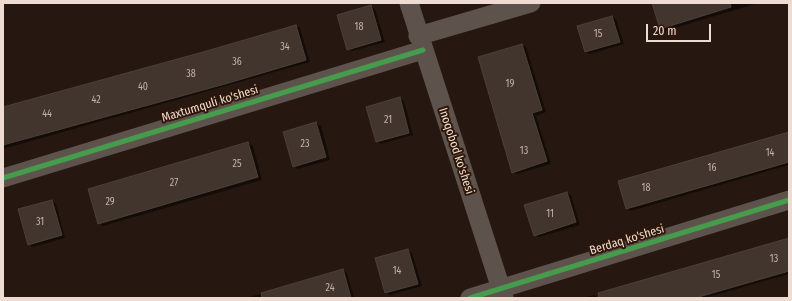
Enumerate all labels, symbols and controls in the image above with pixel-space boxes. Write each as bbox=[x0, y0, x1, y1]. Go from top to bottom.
scale bar bbox=[648, 16, 713, 42]
house number: 18 bbox=[355, 21, 363, 33]
text: 20 m bbox=[653, 24, 677, 38]
house number: 15 bbox=[594, 28, 602, 40]
house number: 34 bbox=[280, 41, 290, 53]
house number: 36 bbox=[232, 56, 242, 68]
house number: 38 bbox=[186, 68, 196, 80]
house number: 19 bbox=[506, 78, 514, 90]
house number: 40 bbox=[138, 81, 148, 93]
street label: Maxtumquli ko'shesi bbox=[160, 82, 260, 126]
house number: 42 bbox=[91, 94, 101, 106]
street label: Inoqobod ko'shesi bbox=[435, 106, 477, 196]
house number: 44 bbox=[42, 108, 52, 120]
house number: 21 bbox=[384, 114, 392, 126]
house number: 23 bbox=[301, 138, 309, 150]
house number: 13 bbox=[520, 145, 528, 157]
house number: 14 bbox=[766, 147, 774, 159]
house number: 25 bbox=[233, 158, 241, 170]
house number: 16 bbox=[708, 162, 716, 174]
house number: 27 bbox=[170, 177, 178, 189]
house number: 18 bbox=[642, 182, 650, 194]
house number: 29 bbox=[105, 196, 115, 208]
house number: 11 bbox=[546, 208, 554, 220]
house number: 31 bbox=[36, 216, 44, 228]
street label: Berdaq ko'shesi bbox=[588, 222, 666, 258]
house number: 13 bbox=[770, 253, 778, 265]
house number: 14 bbox=[393, 265, 401, 277]
house number: 15 bbox=[712, 269, 720, 281]
house number: 24 bbox=[325, 282, 335, 294]

